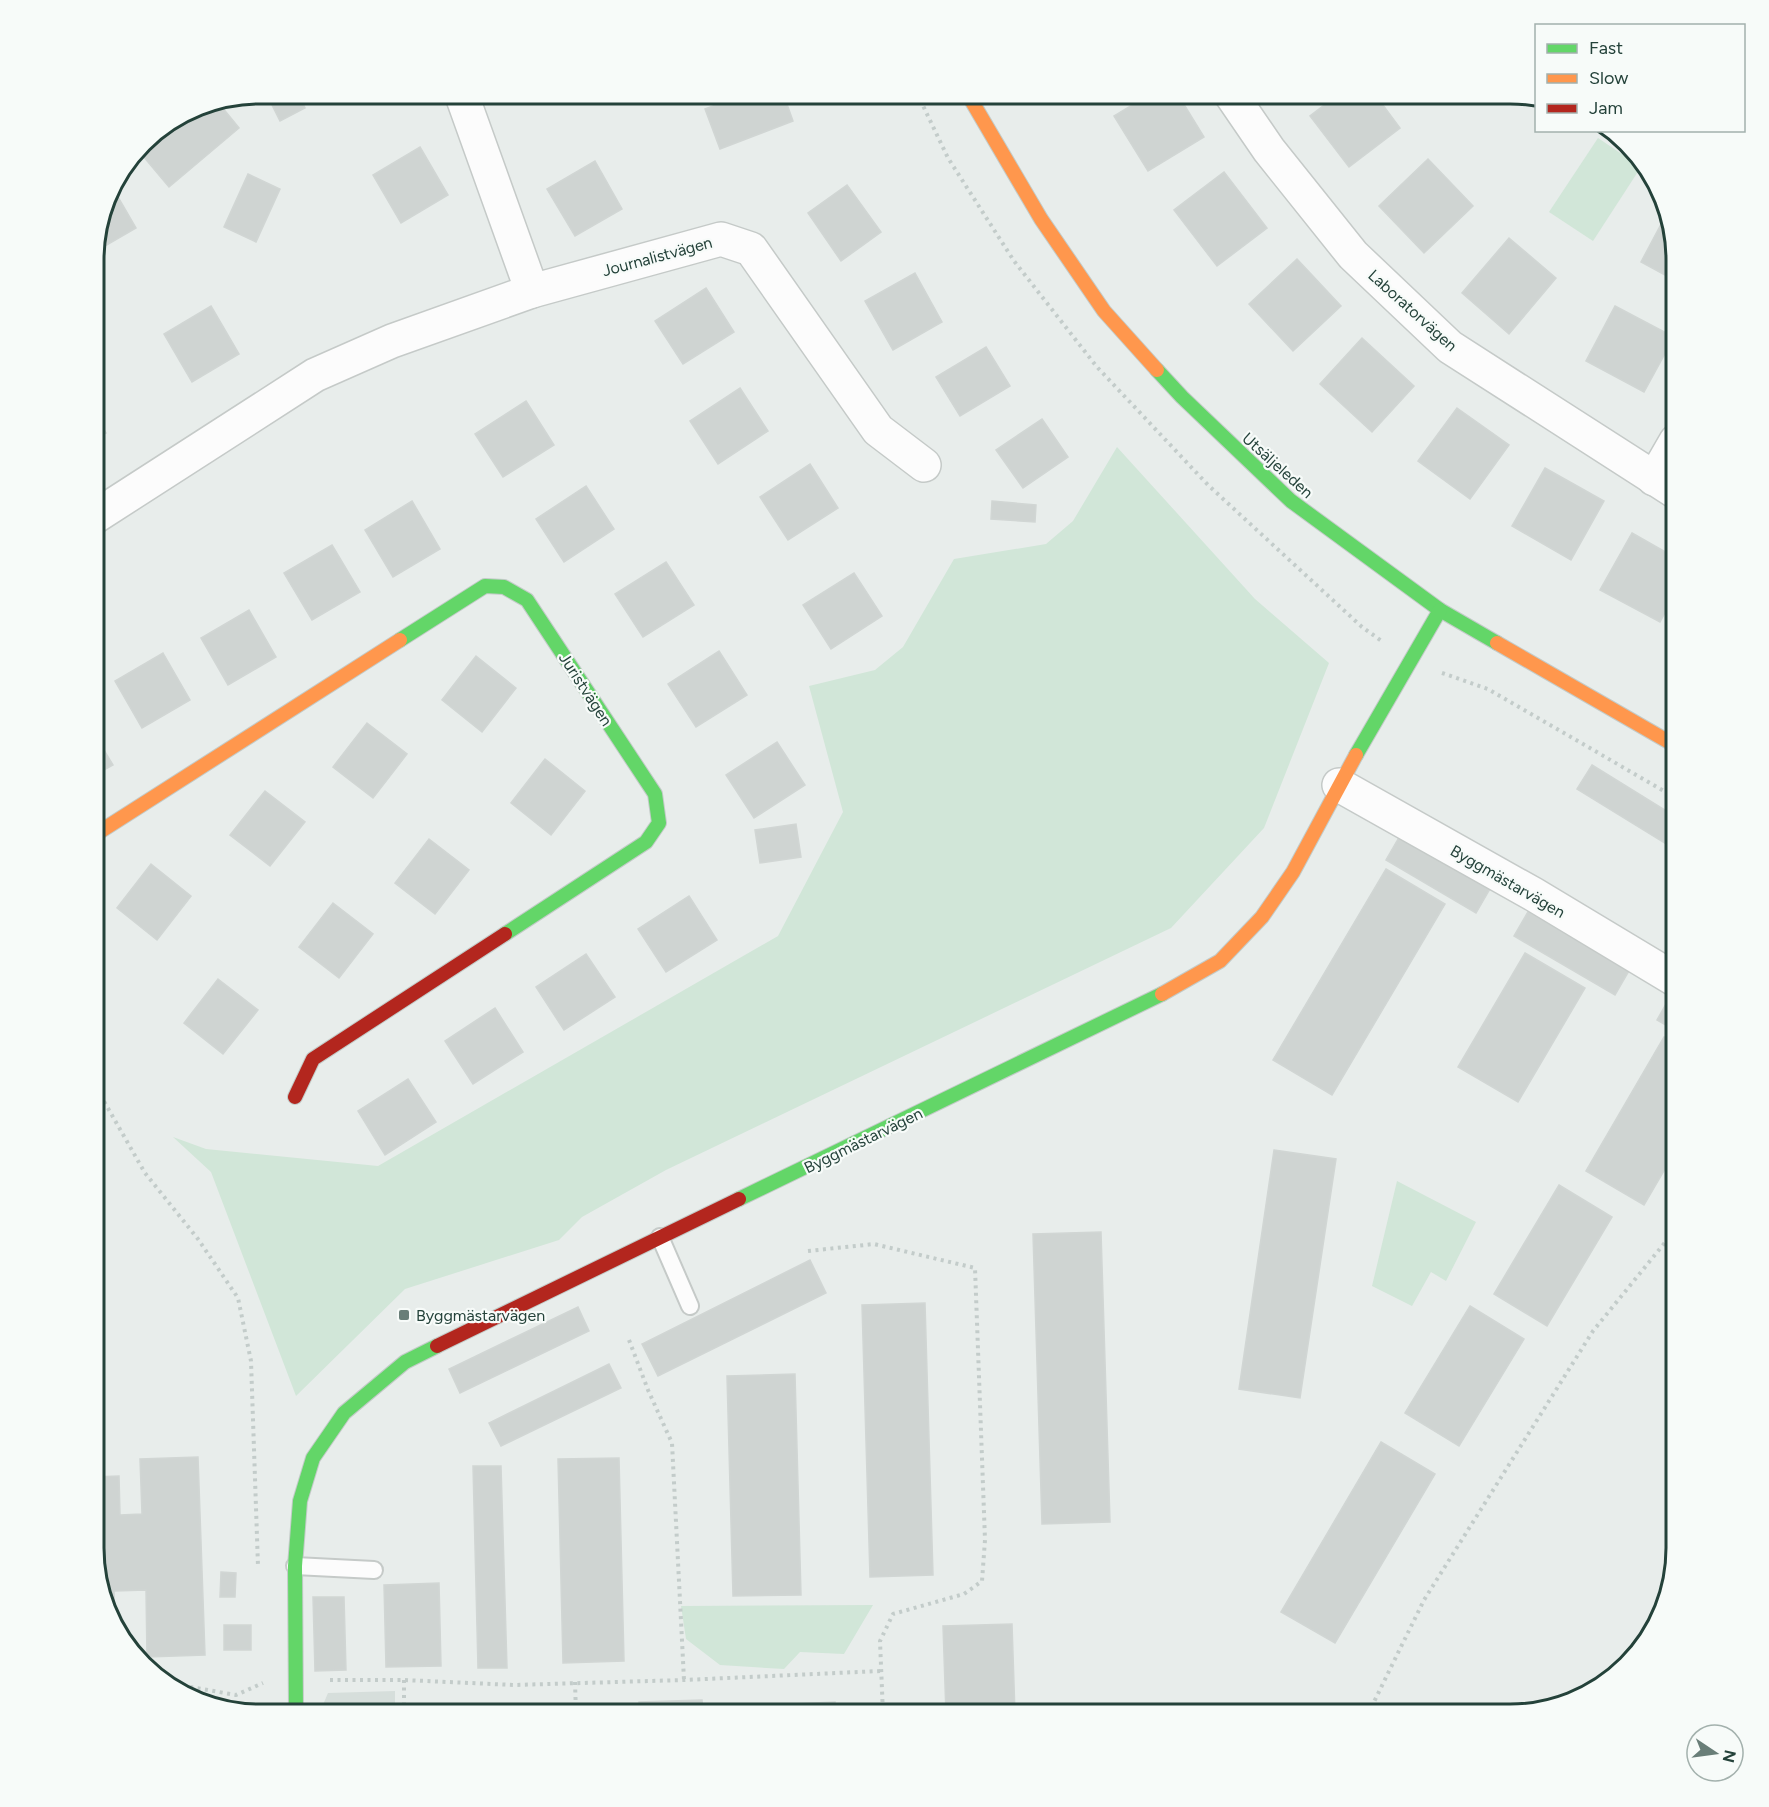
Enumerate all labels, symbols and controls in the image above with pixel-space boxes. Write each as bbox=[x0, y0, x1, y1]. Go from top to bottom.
legend bbox=[1535, 24, 1745, 132]
text: Fast bbox=[1589, 37, 1623, 59]
text: Slow bbox=[1589, 67, 1628, 89]
text: Jam bbox=[1589, 97, 1623, 119]
street label: Journalistvägen bbox=[600, 233, 714, 280]
street label: Laboratorvägen bbox=[1364, 266, 1461, 355]
street label: Utsäljeleden bbox=[1238, 429, 1317, 502]
street label: Juristvägen bbox=[555, 649, 616, 729]
street label: Byggmästarvägen bbox=[1447, 841, 1568, 922]
street label: Byggmästarvägen bbox=[801, 1104, 925, 1177]
place label: Byggmästarvägen bbox=[416, 1306, 545, 1325]
marker: Byggmästarvägen bbox=[397, 1308, 411, 1322]
north arrow bbox=[1685, 1723, 1745, 1783]
text: N bbox=[1718, 1748, 1740, 1764]

